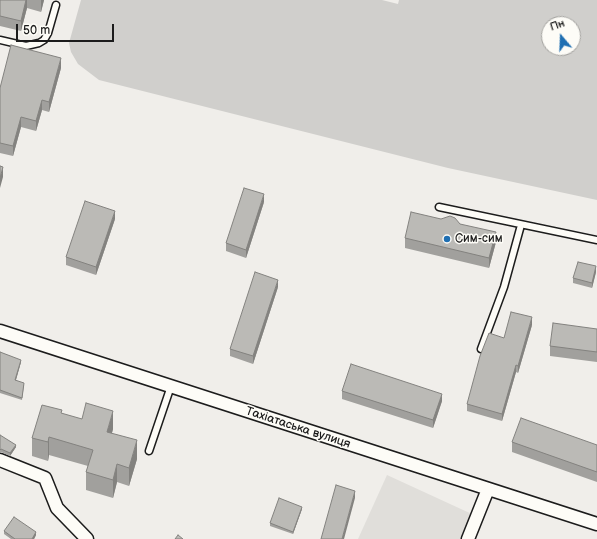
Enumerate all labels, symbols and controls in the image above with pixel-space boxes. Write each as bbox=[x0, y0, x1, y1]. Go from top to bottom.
scale bar bbox=[18, 16, 116, 42]
north arrow bbox=[541, 16, 581, 56]
text: Пн bbox=[548, 17, 566, 34]
text: 50 m bbox=[23, 23, 50, 38]
place label: Сим-сим bbox=[455, 232, 503, 246]
marker: Сим-сим bbox=[442, 234, 452, 244]
street label: Тахіатаська вулиця bbox=[244, 404, 352, 452]

